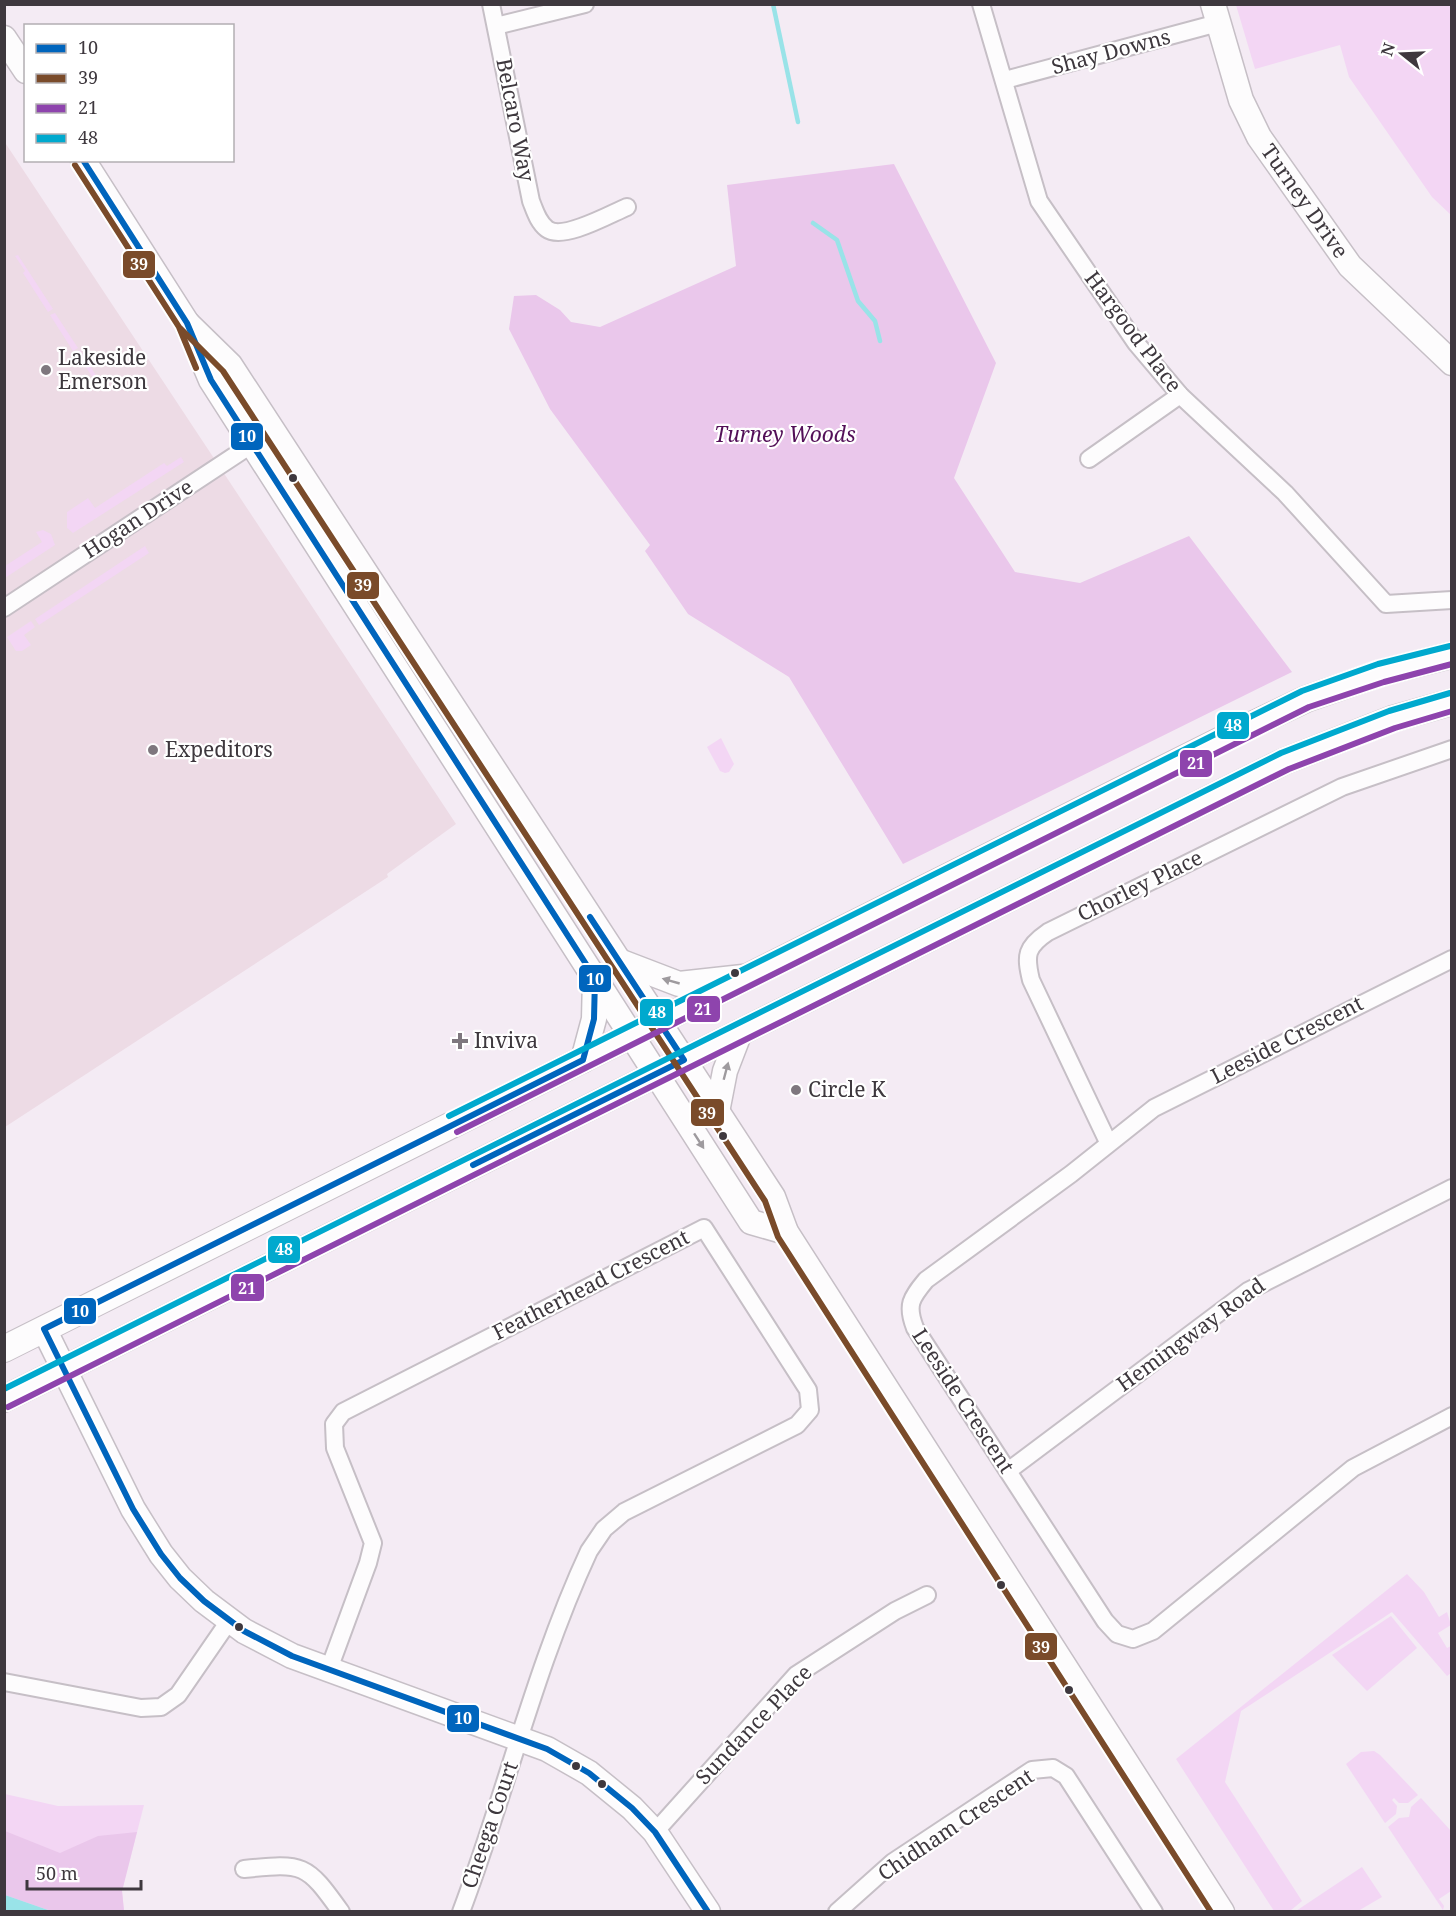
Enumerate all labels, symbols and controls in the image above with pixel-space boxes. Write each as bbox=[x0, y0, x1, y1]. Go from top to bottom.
street label: Shay Downs bbox=[1048, 22, 1173, 80]
legend bbox=[24, 24, 234, 162]
north arrow bbox=[1372, 24, 1432, 84]
text: 10 bbox=[78, 35, 98, 59]
text: N bbox=[1375, 40, 1400, 59]
street label: Belcaro Way bbox=[490, 56, 542, 184]
text: 39 bbox=[78, 65, 98, 89]
text: 21 bbox=[78, 95, 98, 119]
text: 48 bbox=[78, 125, 98, 149]
street label: Turney Drive bbox=[1255, 138, 1355, 264]
line badge: 39 bbox=[122, 250, 156, 279]
text: 39 bbox=[130, 253, 148, 275]
street label: Hargood Place bbox=[1079, 265, 1189, 398]
place label: Lakeside Emerson bbox=[58, 343, 147, 395]
marker: Lakeside Emerson bbox=[39, 363, 53, 377]
park label: Turney Woods bbox=[714, 420, 856, 448]
line badge: 10 bbox=[230, 422, 264, 451]
text: 10 bbox=[238, 425, 256, 447]
street label: Hogan Drive bbox=[77, 472, 198, 564]
unlabelled marker bbox=[287, 472, 299, 484]
line badge: 39 bbox=[346, 571, 380, 600]
text: 39 bbox=[354, 574, 372, 596]
line badge: 48 bbox=[1216, 711, 1250, 740]
text: 48 bbox=[1224, 714, 1242, 736]
place label: Expeditors bbox=[165, 735, 273, 763]
marker: Expeditors bbox=[146, 743, 160, 757]
line badge: 21 bbox=[1179, 749, 1213, 778]
text: 21 bbox=[1187, 752, 1205, 774]
street label: Chorley Place bbox=[1072, 843, 1207, 927]
line badge: 10 bbox=[578, 964, 612, 993]
unlabelled marker bbox=[729, 967, 741, 979]
text: 10 bbox=[586, 968, 604, 990]
one-way arrow bbox=[662, 976, 680, 985]
street label: Leeside Crescent bbox=[1206, 989, 1367, 1090]
line badge: 21 bbox=[686, 995, 721, 1023]
line badge: 48 bbox=[639, 998, 674, 1027]
text: 21 bbox=[694, 998, 712, 1020]
text: 48 bbox=[648, 1001, 666, 1023]
place label: Inviva bbox=[474, 1026, 538, 1054]
marker: Inviva bbox=[451, 1032, 469, 1050]
one-way arrow bbox=[721, 1062, 731, 1080]
place label: Circle K bbox=[808, 1075, 886, 1103]
marker: Circle K bbox=[789, 1083, 803, 1097]
line badge: 39 bbox=[690, 1098, 725, 1127]
text: 39 bbox=[698, 1102, 716, 1124]
unlabelled marker bbox=[717, 1130, 729, 1142]
one-way arrow bbox=[693, 1133, 704, 1149]
street label: Featherhead Crescent bbox=[487, 1222, 694, 1346]
line badge: 48 bbox=[267, 1235, 301, 1264]
text: 48 bbox=[275, 1238, 293, 1260]
street label: Hemingway Road bbox=[1111, 1271, 1270, 1397]
line badge: 21 bbox=[230, 1273, 265, 1302]
text: 21 bbox=[238, 1277, 256, 1299]
line badge: 10 bbox=[63, 1297, 97, 1325]
text: 10 bbox=[71, 1300, 89, 1322]
street label: Leeside Crescent bbox=[907, 1323, 1021, 1478]
unlabelled marker bbox=[995, 1579, 1007, 1591]
unlabelled marker bbox=[233, 1621, 245, 1633]
line badge: 39 bbox=[1024, 1632, 1058, 1661]
text: 39 bbox=[1032, 1636, 1050, 1658]
street label: Sundance Place bbox=[689, 1658, 818, 1790]
unlabelled marker bbox=[1063, 1684, 1075, 1696]
line badge: 10 bbox=[446, 1704, 480, 1733]
text: 10 bbox=[454, 1707, 472, 1729]
street label: Cheega Court bbox=[454, 1757, 524, 1892]
unlabelled marker bbox=[570, 1760, 582, 1772]
street label: Chidham Crescent bbox=[872, 1762, 1039, 1887]
unlabelled marker bbox=[596, 1778, 608, 1790]
scale bar bbox=[27, 1853, 141, 1891]
text: 50 m bbox=[36, 1861, 78, 1885]

